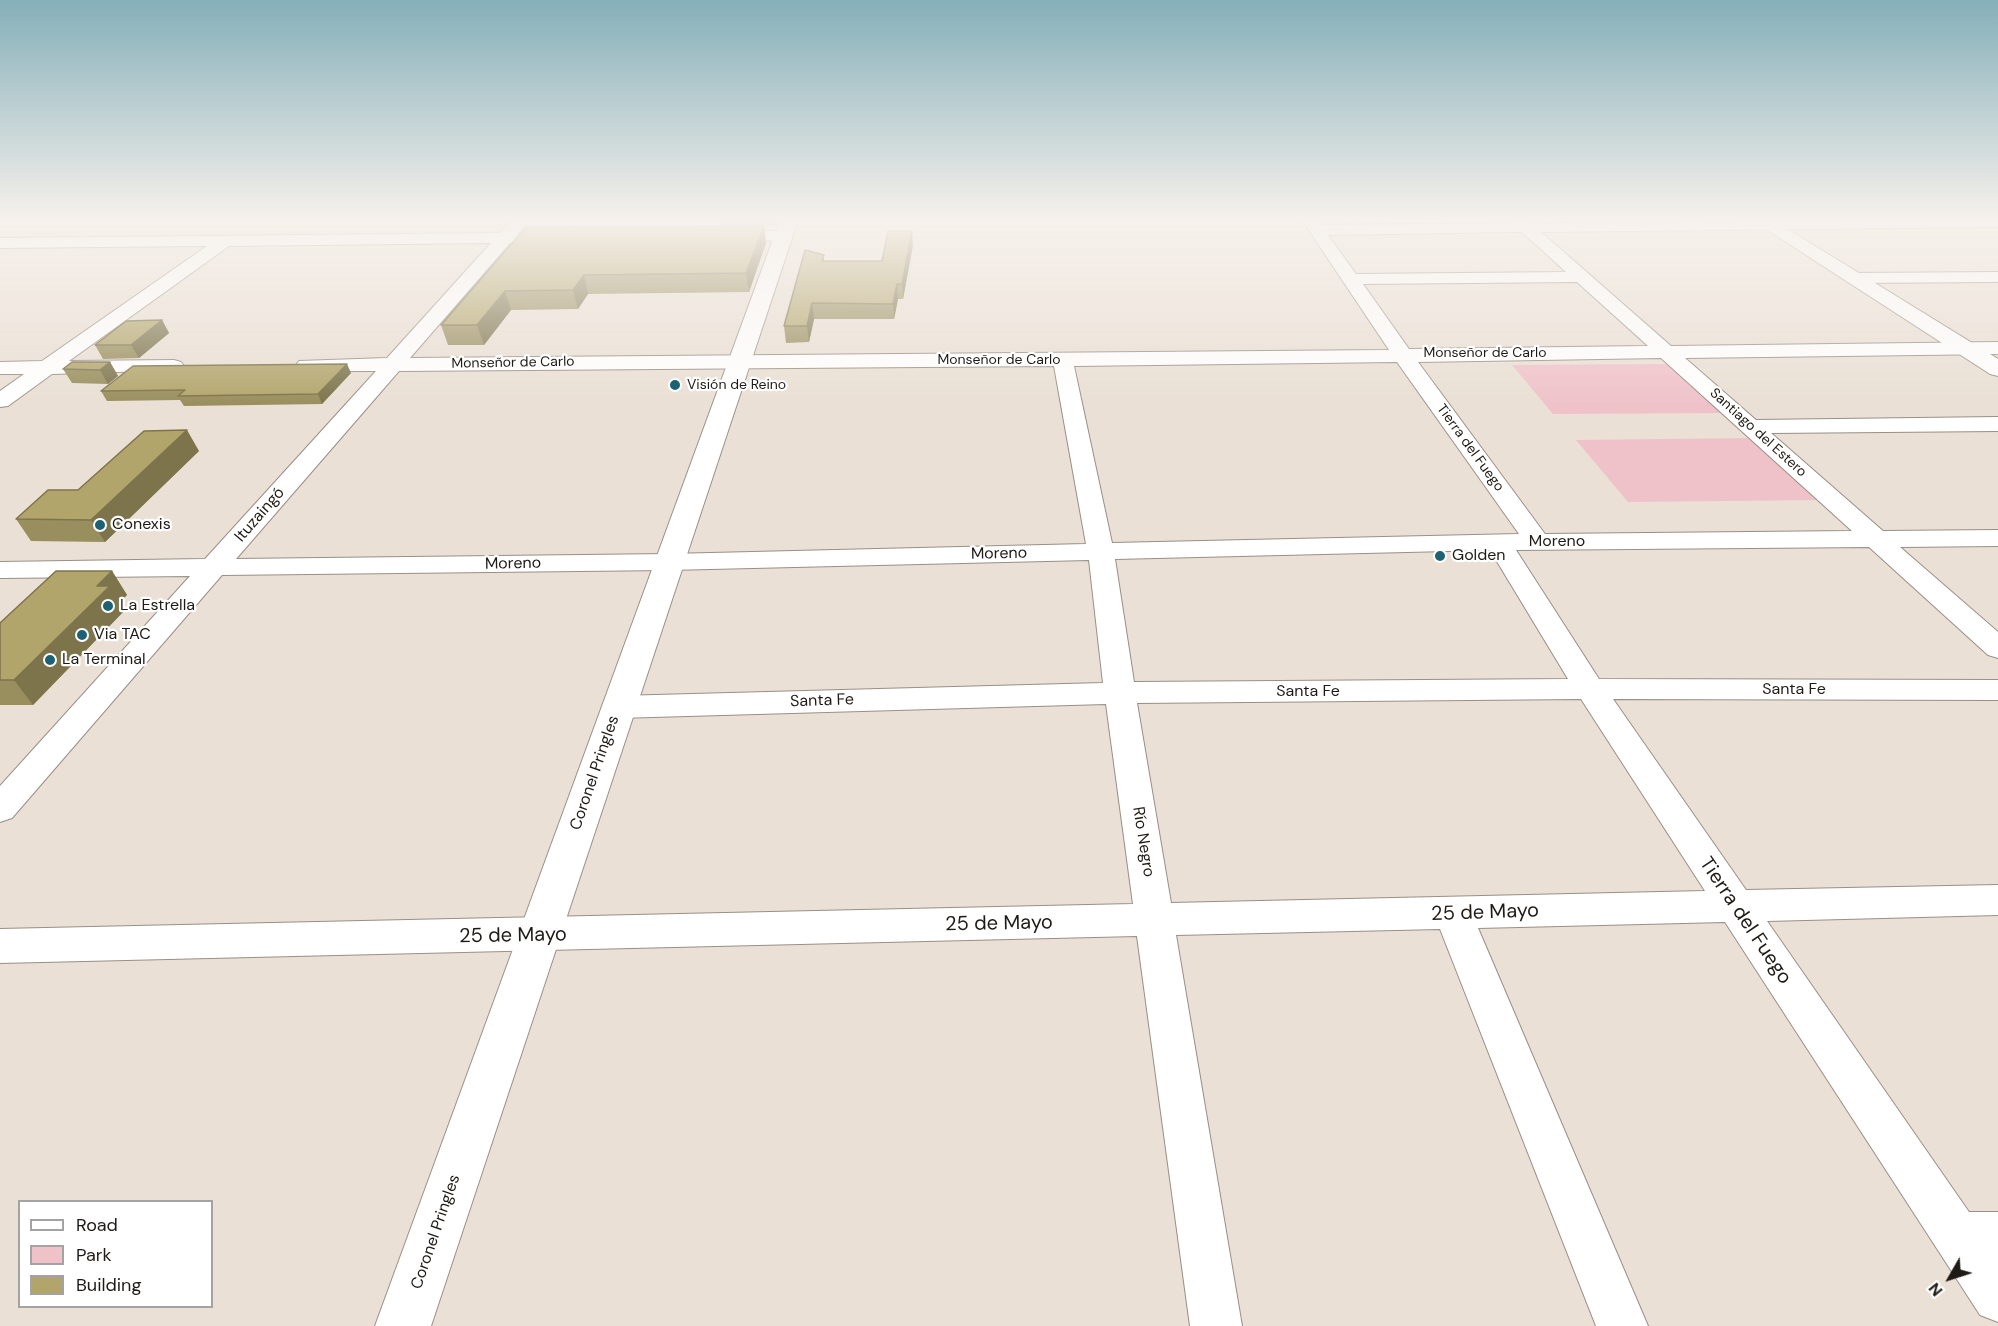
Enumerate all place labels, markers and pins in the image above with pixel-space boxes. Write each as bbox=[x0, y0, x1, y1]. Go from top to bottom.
place label: Visión de Reino bbox=[687, 377, 786, 393]
marker: Visión de Reino bbox=[668, 378, 682, 392]
place label: Conexis bbox=[112, 515, 171, 535]
marker: Conexis bbox=[93, 518, 107, 532]
place label: Golden bbox=[1452, 546, 1505, 566]
marker: Golden bbox=[1433, 549, 1447, 563]
place label: La Estrella bbox=[120, 596, 195, 616]
marker: La Estrella bbox=[101, 599, 115, 613]
place label: Via TAC bbox=[94, 625, 151, 645]
marker: Via TAC bbox=[75, 628, 89, 642]
place label: La Terminal bbox=[62, 650, 145, 670]
marker: La Terminal bbox=[43, 653, 57, 667]

